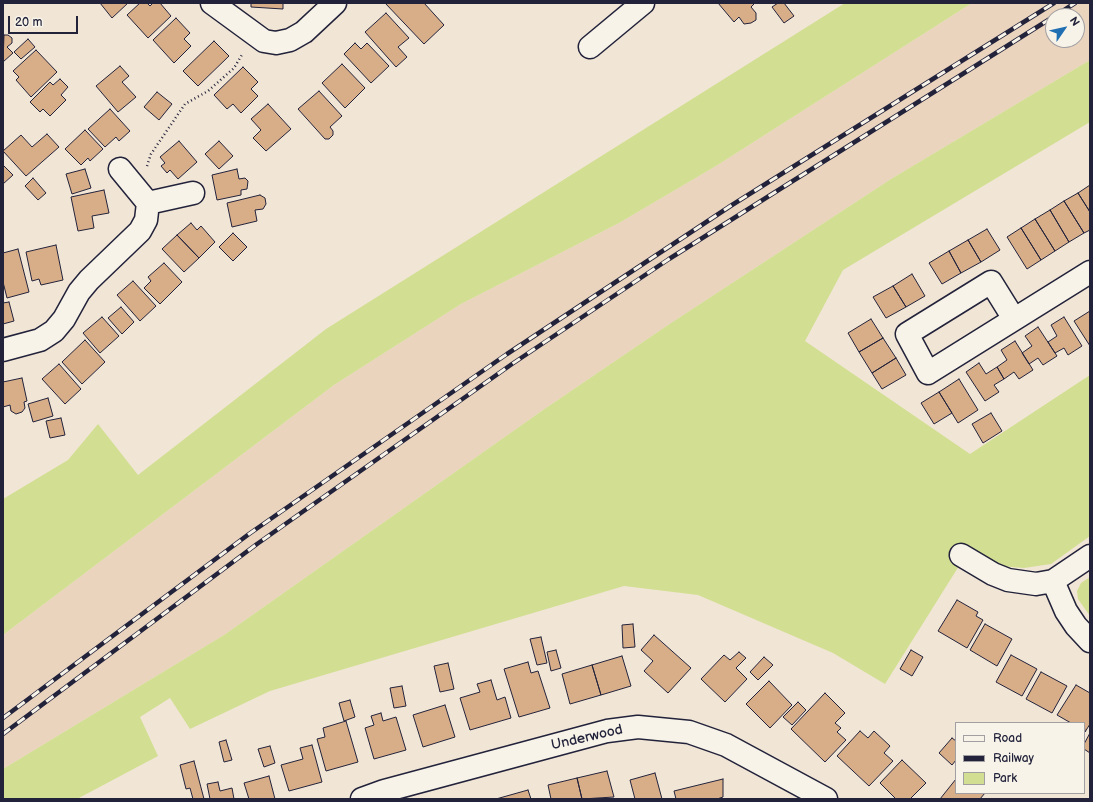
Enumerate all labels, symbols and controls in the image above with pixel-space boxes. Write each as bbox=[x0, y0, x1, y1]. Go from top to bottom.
scale bar bbox=[10, 8, 80, 34]
north arrow bbox=[1045, 8, 1085, 48]
text: 20 m bbox=[15, 15, 42, 30]
text: N bbox=[1067, 15, 1082, 29]
street label: Underwood bbox=[550, 722, 624, 754]
legend bbox=[955, 722, 1085, 794]
text: Road bbox=[993, 731, 1022, 746]
text: Railway bbox=[993, 751, 1034, 766]
text: Park bbox=[993, 771, 1017, 786]

